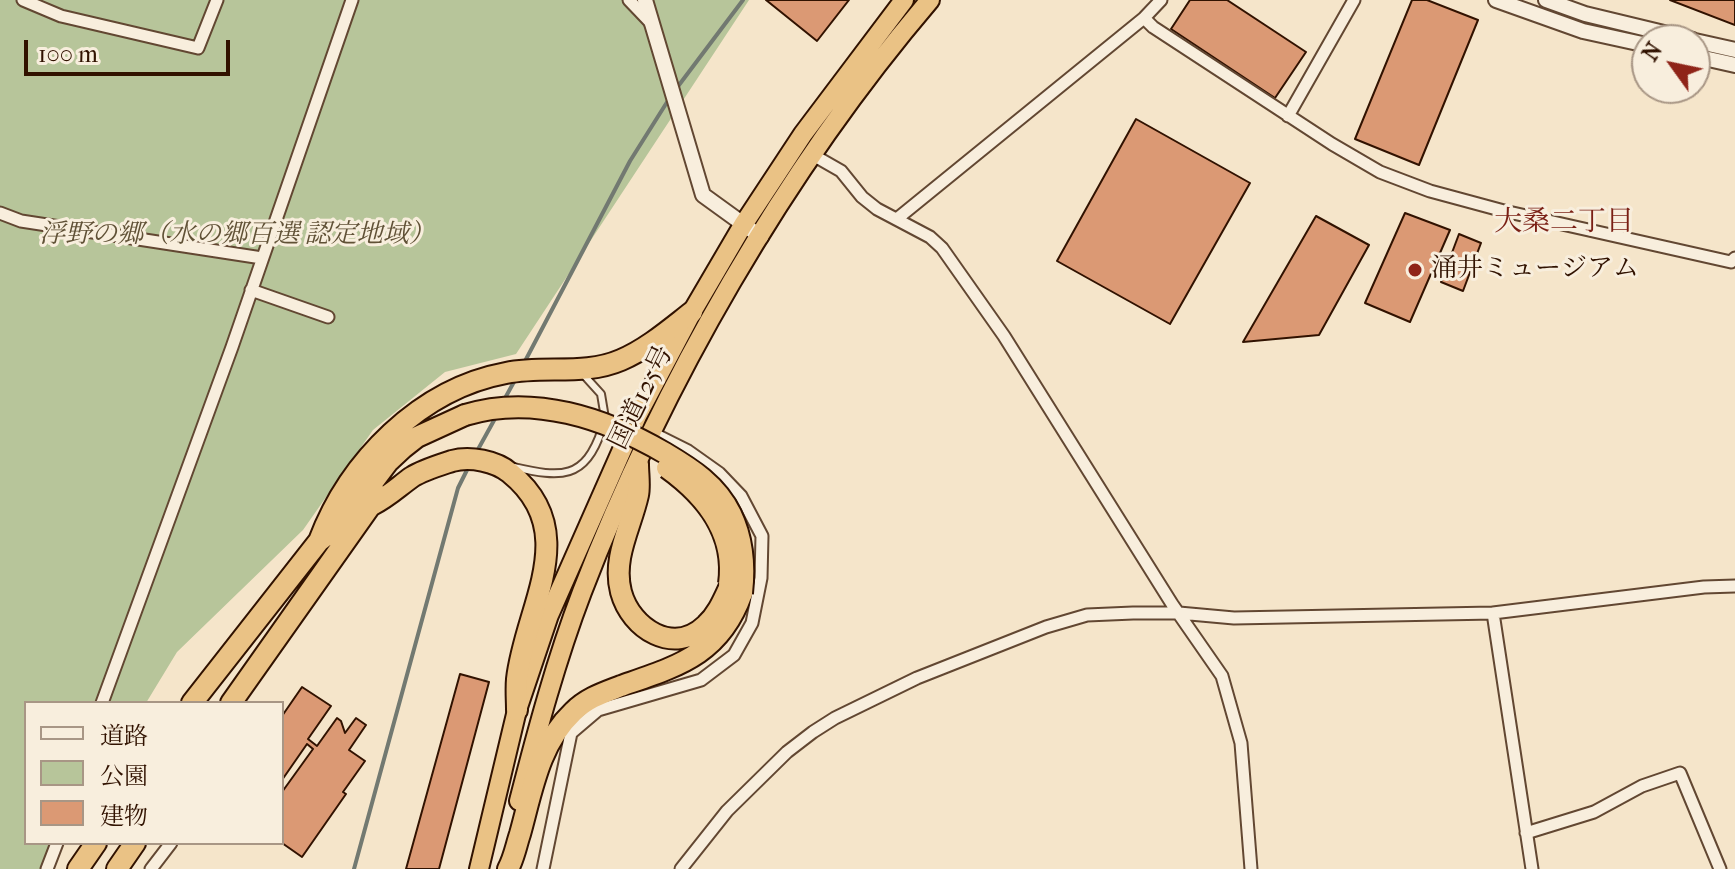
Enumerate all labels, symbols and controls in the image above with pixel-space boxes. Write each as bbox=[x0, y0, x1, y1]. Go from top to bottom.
scale bar bbox=[28, 24, 234, 74]
north arrow bbox=[1631, 24, 1711, 104]
text: N bbox=[1637, 38, 1668, 66]
text: 100 m bbox=[38, 40, 98, 68]
district label: 大桑二丁目 bbox=[1494, 206, 1634, 240]
park label: 浮野の郷（水の郷百選 認定地域） bbox=[39, 220, 435, 252]
place label: 涌井ミュージアム bbox=[1431, 254, 1639, 286]
marker: 涌井ミュージアム bbox=[1406, 261, 1424, 279]
street label: 国道125号 bbox=[603, 341, 681, 455]
legend bbox=[24, 701, 284, 845]
text: 道路 bbox=[100, 722, 148, 750]
text: 公園 bbox=[100, 762, 148, 790]
text: 建物 bbox=[100, 802, 148, 830]

